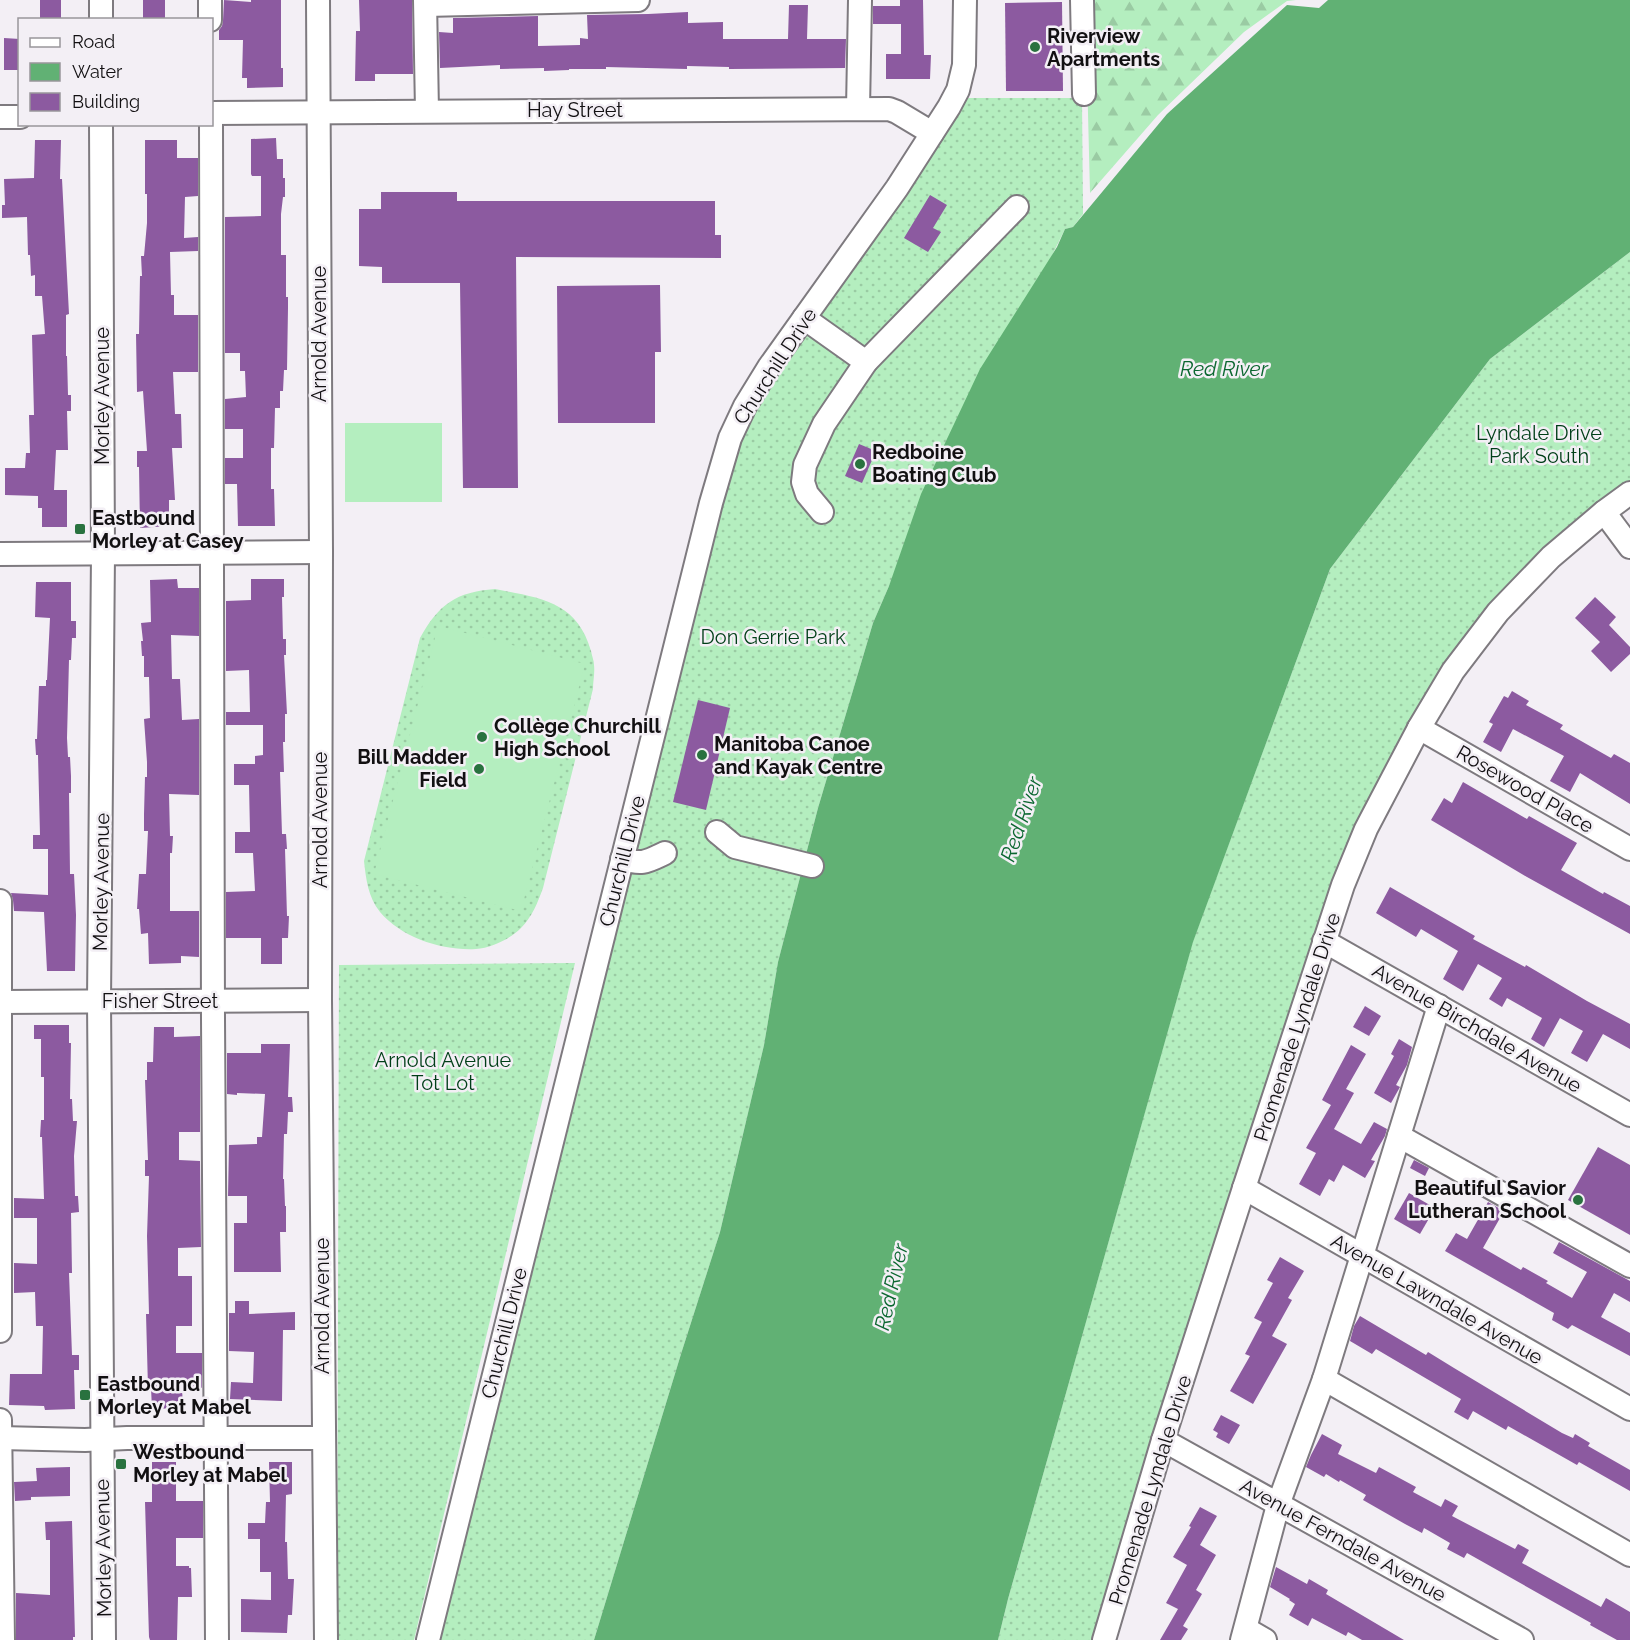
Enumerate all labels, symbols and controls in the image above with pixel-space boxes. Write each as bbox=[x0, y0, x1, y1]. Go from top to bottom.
legend bbox=[18, 18, 213, 126]
place label: Riverview Apartments bbox=[1047, 24, 1160, 71]
text: Road bbox=[72, 31, 115, 52]
marker: Riverview Apartments bbox=[1028, 40, 1042, 54]
text: Water bbox=[72, 61, 123, 82]
text: Building bbox=[72, 91, 140, 112]
street label: Hay Street bbox=[527, 98, 623, 122]
street label: Arnold Avenue bbox=[307, 265, 331, 402]
street label: Churchill Drive bbox=[728, 303, 822, 429]
street label: Morley Avenue bbox=[90, 327, 114, 465]
water label: Red River bbox=[1180, 356, 1269, 381]
park label: Lyndale Drive Park South bbox=[1476, 421, 1602, 468]
place label: Redboine Boating Club bbox=[872, 440, 997, 487]
marker: Redboine Boating Club bbox=[853, 457, 867, 471]
place label: Eastbound Morley at Casey bbox=[92, 506, 244, 553]
marker: Eastbound Morley at Casey bbox=[73, 522, 87, 536]
park label: Don Gerrie Park bbox=[700, 625, 846, 649]
place label: Collège Churchill High School bbox=[494, 714, 661, 761]
marker: Collège Churchill High School bbox=[475, 730, 489, 744]
place label: Manitoba Canoe and Kayak Centre bbox=[714, 732, 883, 779]
street label: Rosewood Place bbox=[1452, 740, 1598, 838]
place label: Bill Madder Field bbox=[357, 745, 467, 792]
marker: Manitoba Canoe and Kayak Centre bbox=[695, 748, 709, 762]
street label: Arnold Avenue bbox=[308, 751, 332, 888]
marker: Bill Madder Field bbox=[472, 762, 486, 776]
water label: Red River bbox=[995, 773, 1047, 865]
street label: Churchill Drive bbox=[594, 793, 650, 929]
street label: Morley Avenue bbox=[88, 812, 114, 951]
street label: Promenade Lyndale Drive bbox=[1249, 909, 1345, 1144]
street label: Avenue Birchdale Avenue bbox=[1368, 958, 1586, 1098]
street label: Fisher Street bbox=[102, 989, 218, 1013]
park label: Arnold Avenue Tot Lot bbox=[375, 1048, 512, 1095]
place label: Beautiful Savior Lutheran School bbox=[1408, 1176, 1567, 1223]
marker: Beautiful Savior Lutheran School bbox=[1571, 1193, 1585, 1207]
street label: Avenue Lawndale Avenue bbox=[1327, 1228, 1547, 1370]
street label: Arnold Avenue bbox=[310, 1237, 334, 1374]
water label: Red River bbox=[869, 1241, 913, 1333]
street label: Churchill Drive bbox=[476, 1265, 532, 1401]
place label: Eastbound Morley at Mabel bbox=[97, 1372, 251, 1419]
street label: Promenade Lyndale Drive bbox=[1104, 1372, 1196, 1608]
marker: Eastbound Morley at Mabel bbox=[78, 1388, 92, 1402]
place label: Westbound Morley at Mabel bbox=[133, 1440, 287, 1487]
marker: Westbound Morley at Mabel bbox=[114, 1457, 128, 1471]
street label: Avenue Ferndale Avenue bbox=[1236, 1473, 1451, 1607]
street label: Morley Avenue bbox=[90, 1478, 116, 1617]

